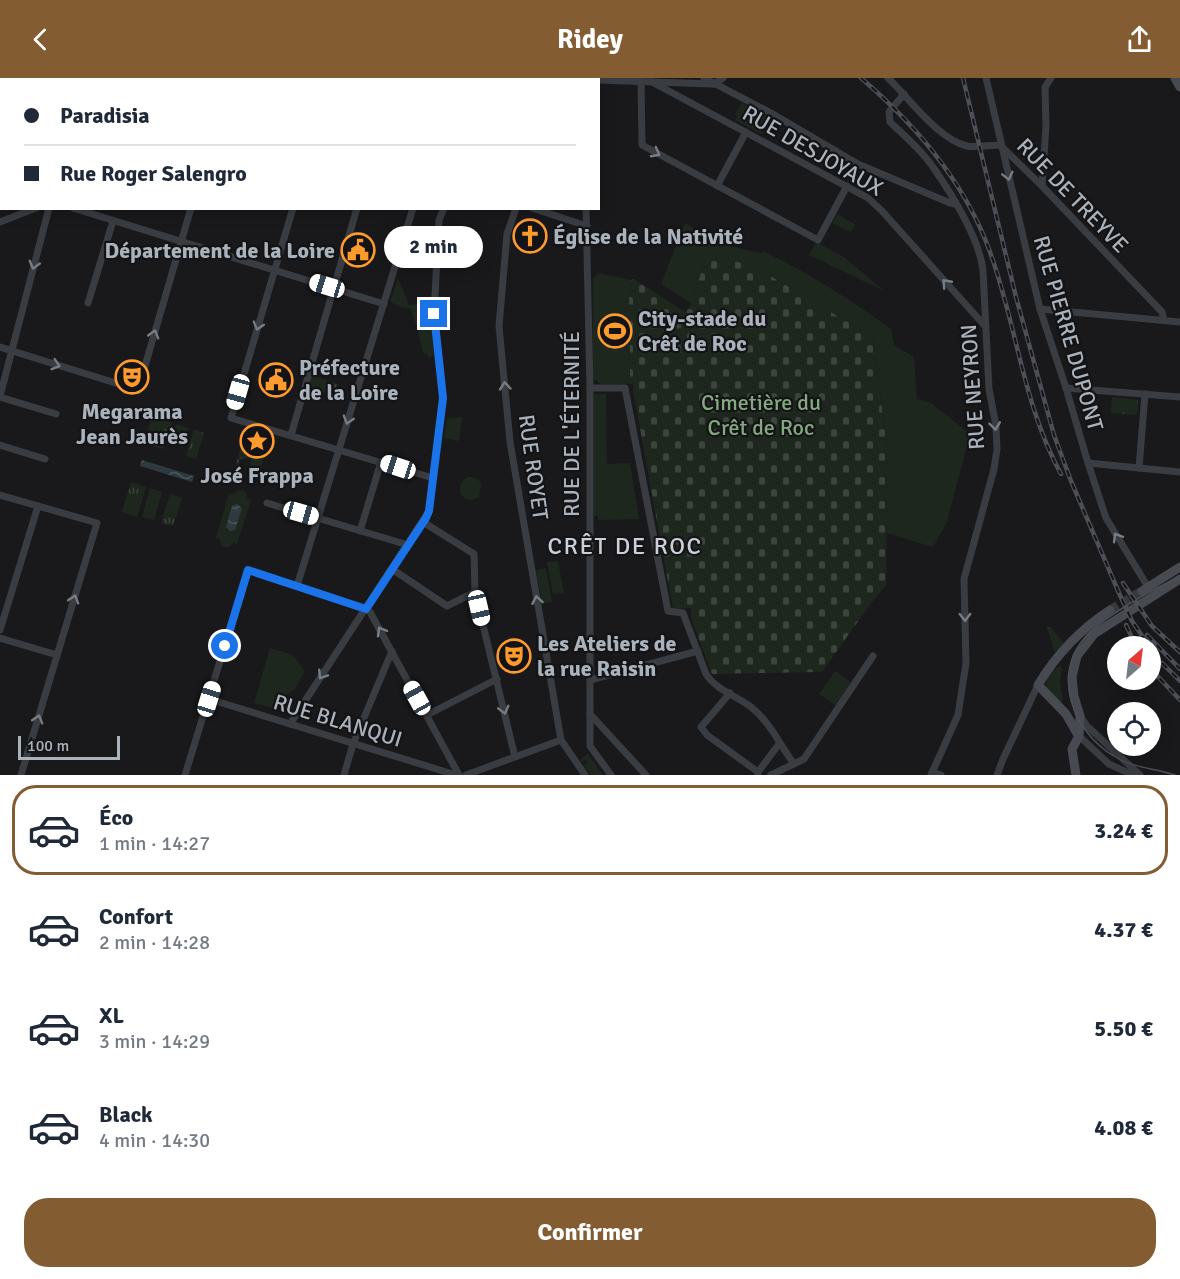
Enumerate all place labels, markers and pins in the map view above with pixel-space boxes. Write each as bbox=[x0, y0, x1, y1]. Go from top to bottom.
church icon: Église de la Nativité bbox=[512, 218, 548, 254]
place label: Église de la Nativité bbox=[553, 223, 743, 250]
public building icon: Département de la Loire bbox=[340, 232, 376, 268]
place label: Département de la Loire bbox=[105, 237, 335, 264]
place label: City-stade du Crêt de Roc bbox=[638, 305, 766, 357]
sports icon: City-stade du Crêt de Roc bbox=[597, 313, 633, 349]
place label: Préfecture de la Loire bbox=[299, 354, 400, 406]
theatre icon: Megarama Jean Jaurès bbox=[114, 359, 150, 395]
public building icon: Préfecture de la Loire bbox=[258, 362, 294, 398]
place label: Megarama Jean Jaurès bbox=[76, 398, 188, 450]
place icon: José Frappa bbox=[239, 423, 275, 459]
place label: José Frappa bbox=[200, 462, 314, 489]
place label: Les Ateliers de la rue Raisin bbox=[537, 630, 677, 682]
theatre icon: Les Ateliers de la rue Raisin bbox=[496, 638, 532, 674]

